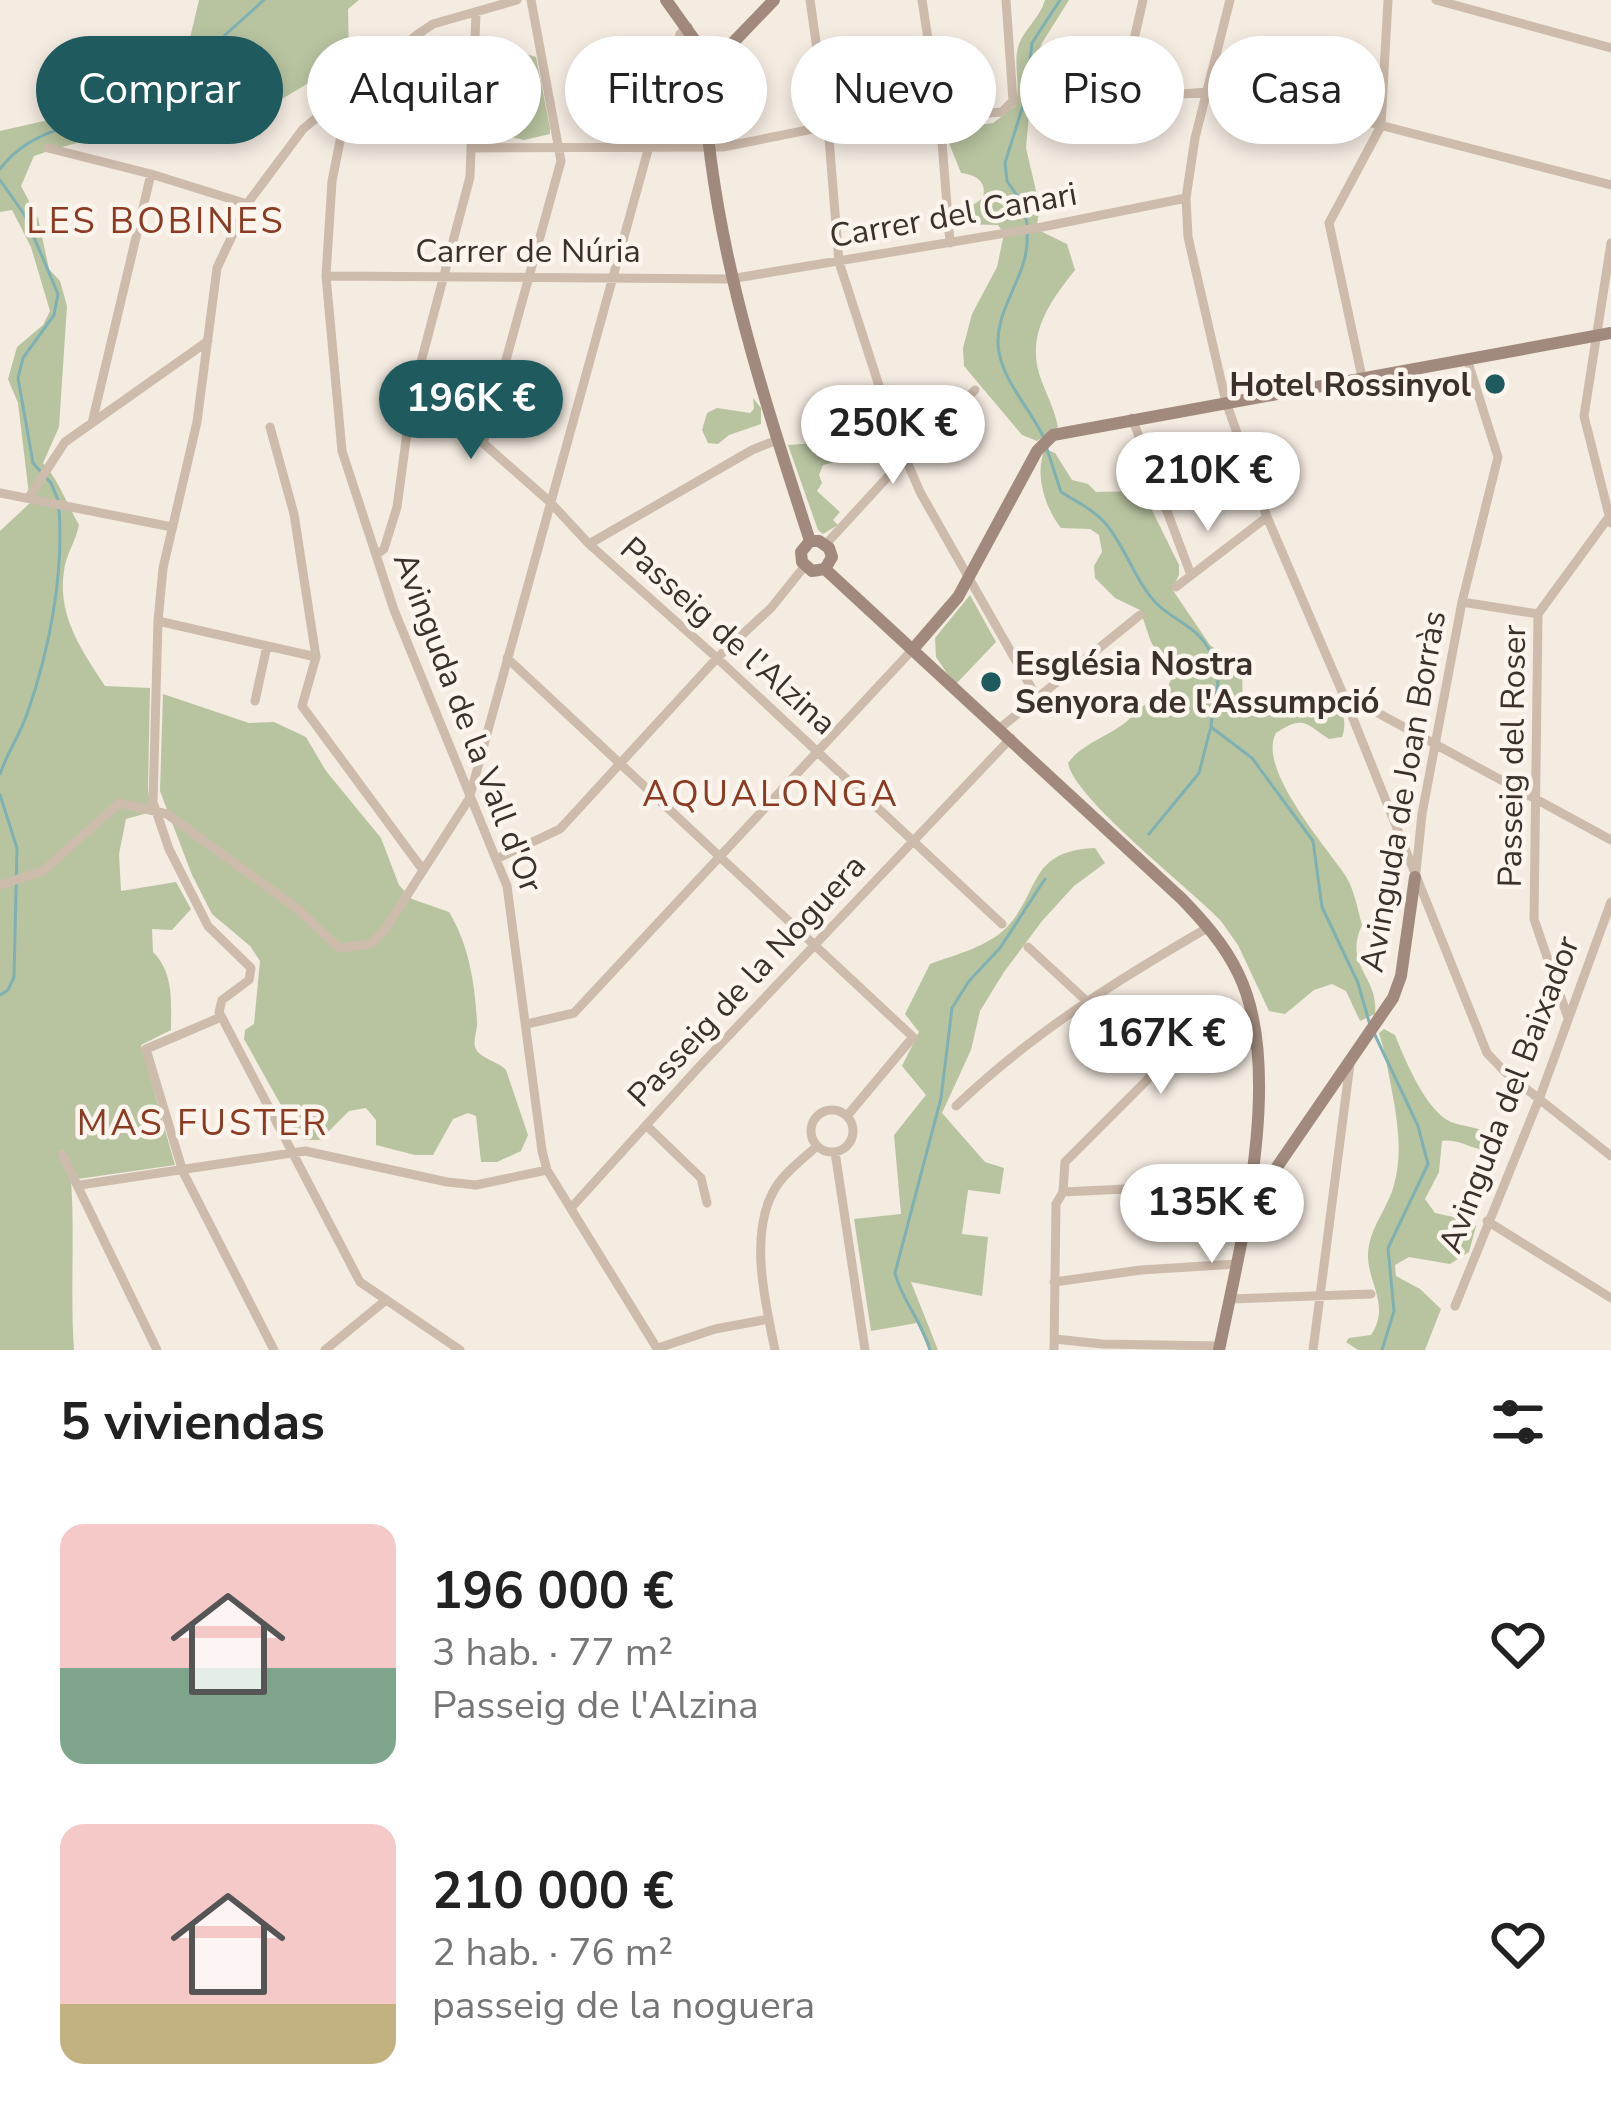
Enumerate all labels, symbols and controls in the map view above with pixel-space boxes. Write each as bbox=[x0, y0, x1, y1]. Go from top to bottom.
chip: Comprar bbox=[36, 36, 283, 144]
chip: Alquilar bbox=[307, 36, 541, 144]
chip: Filtros bbox=[565, 36, 767, 144]
chip: Nuevo bbox=[791, 36, 996, 144]
chip: Piso bbox=[1020, 36, 1184, 144]
chip: Casa bbox=[1208, 36, 1385, 144]
street label: Carrer del Canari bbox=[826, 172, 1080, 259]
district label: LES BOBINES bbox=[26, 197, 286, 246]
street label: Carrer de Núria bbox=[415, 229, 641, 274]
pin: 196K € bbox=[373, 360, 569, 462]
place label: Hotel Rossinyol bbox=[1229, 363, 1471, 408]
marker: Hotel Rossinyol bbox=[1482, 371, 1508, 397]
text: 196K € bbox=[406, 372, 536, 425]
pin: 250K € bbox=[795, 385, 991, 487]
text: 250K € bbox=[828, 397, 958, 450]
pin: 210K € bbox=[1110, 432, 1306, 534]
text: 210K € bbox=[1143, 444, 1273, 497]
street label: Passeig de l'Alzina bbox=[610, 527, 846, 745]
street label: Avinguda de la Vall d'Or bbox=[382, 546, 553, 899]
street label: Avinguda de Joan Borràs bbox=[1350, 607, 1457, 975]
street label: Passeig del Roser bbox=[1488, 624, 1537, 888]
place label: Església Nostra Senyora de l'Assumpció bbox=[1015, 642, 1380, 725]
marker: Església Nostra Senyora de l'Assumpció bbox=[978, 669, 1004, 695]
district label: AQUALONGA bbox=[642, 770, 900, 819]
street label: Passeig de la Noguera bbox=[618, 845, 876, 1117]
street label: Avinguda del Baixador bbox=[1428, 929, 1591, 1260]
pin: 167K € bbox=[1063, 995, 1259, 1097]
text: 167K € bbox=[1096, 1007, 1226, 1060]
district label: MAS FUSTER bbox=[77, 1099, 329, 1148]
pin: 135K € bbox=[1114, 1164, 1310, 1266]
text: 135K € bbox=[1147, 1176, 1277, 1229]
text: 5 viviendas bbox=[60, 1387, 325, 1457]
icon: filters bbox=[1485, 1389, 1551, 1455]
text: 196 000 € bbox=[432, 1556, 674, 1626]
icon: home bbox=[156, 1572, 300, 1716]
icon: heart bbox=[1485, 1611, 1551, 1677]
text: 3 hab. · 77 m² bbox=[432, 1626, 673, 1679]
text: Passeig de l'Alzina bbox=[432, 1679, 759, 1732]
text: 210 000 € bbox=[432, 1856, 674, 1926]
icon: home bbox=[156, 1872, 300, 2016]
icon: heart bbox=[1485, 1911, 1551, 1977]
text: 2 hab. · 76 m² bbox=[432, 1926, 673, 1979]
text: passeig de la noguera bbox=[432, 1979, 815, 2032]

